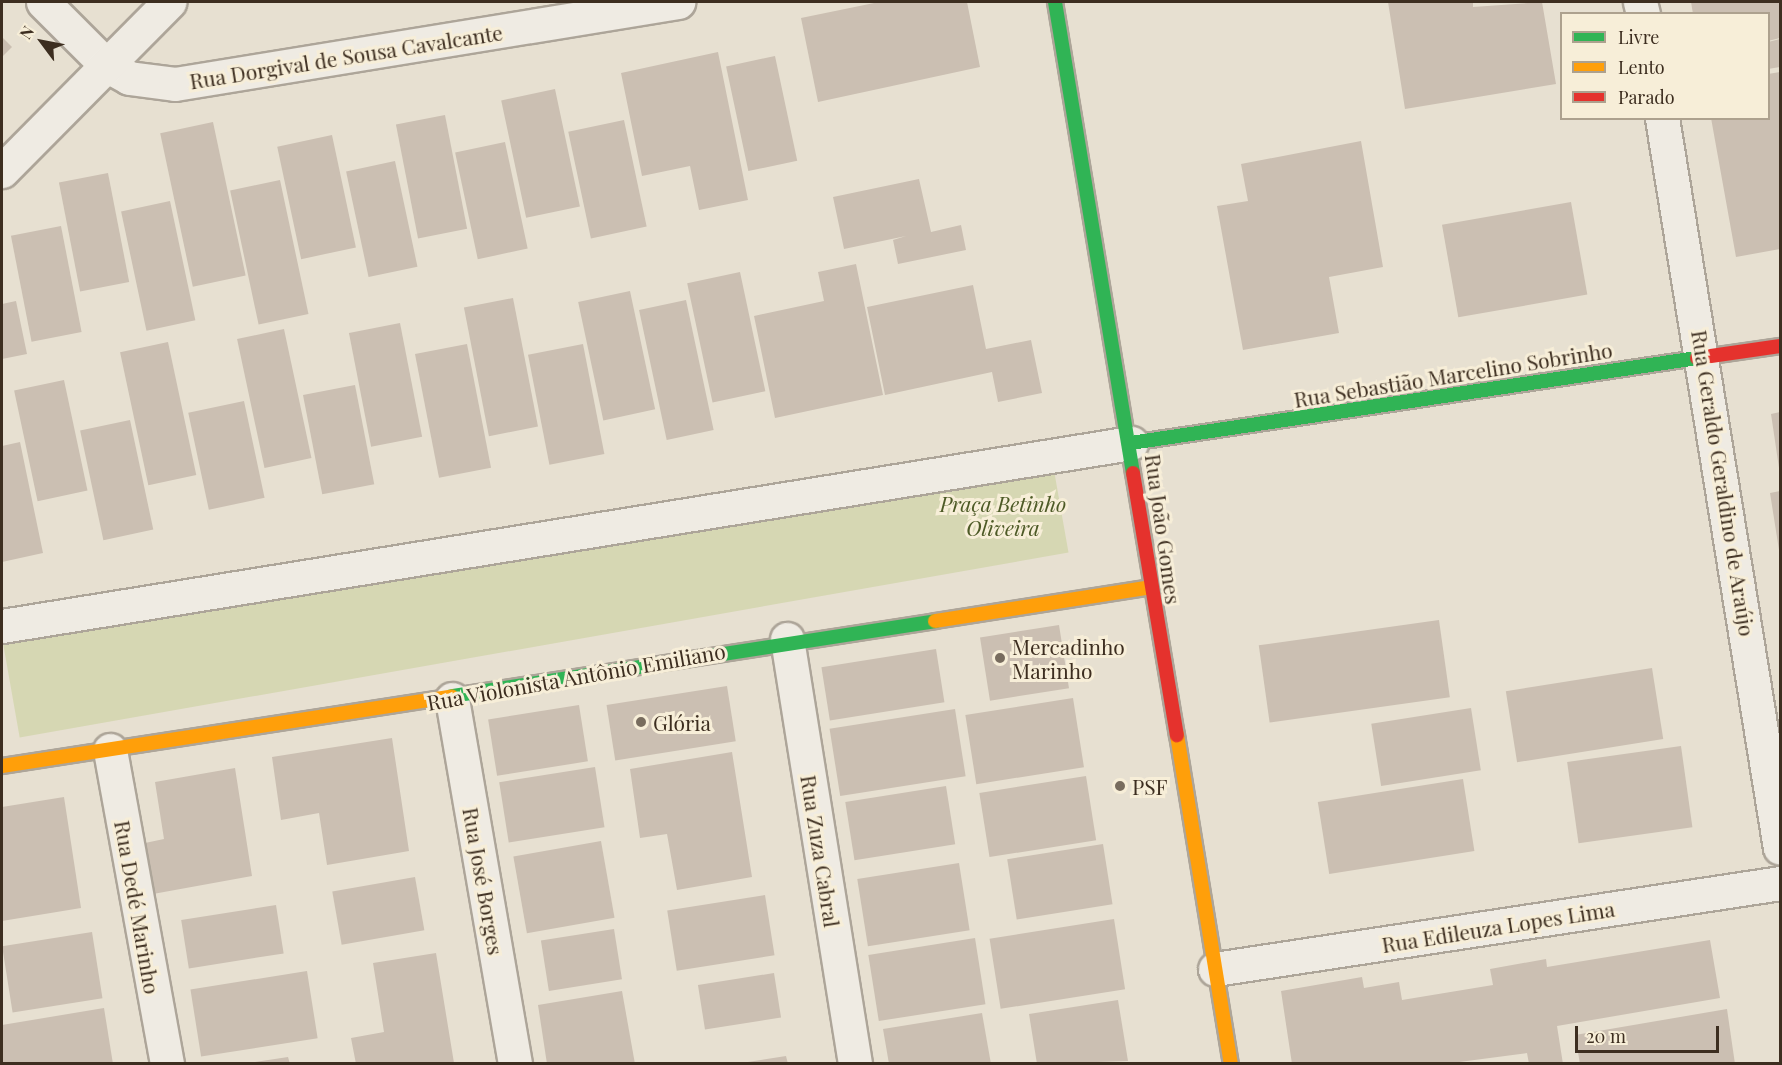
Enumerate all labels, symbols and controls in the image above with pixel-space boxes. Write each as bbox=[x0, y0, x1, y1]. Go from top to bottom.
north arrow bbox=[12, 12, 72, 72]
legend bbox=[1560, 12, 1770, 120]
street label: Rua Dorgival de Sousa Cavalcante bbox=[187, 19, 505, 93]
text: N bbox=[14, 22, 38, 43]
text: Livre bbox=[1618, 25, 1659, 49]
text: Lento bbox=[1618, 55, 1665, 79]
text: Parado bbox=[1618, 85, 1675, 109]
street label: Rua Geraldo Geraldino de Araújo bbox=[1687, 328, 1761, 638]
street label: Rua Sebastião Marcelino Sobrinho bbox=[1292, 336, 1614, 412]
street label: Rua João Gomes bbox=[1141, 452, 1187, 606]
park label: Praça Betinho Oliveira bbox=[940, 490, 1066, 540]
place label: Mercadinho Marinho bbox=[1012, 633, 1125, 683]
street label: Rua Violonista Antônio Emiliano bbox=[424, 637, 728, 715]
marker: Mercadinho Marinho bbox=[993, 651, 1007, 665]
place label: Glória bbox=[653, 709, 711, 735]
marker: Glória bbox=[634, 715, 648, 729]
street label: Rua Zuza Cabral bbox=[796, 773, 846, 929]
place label: PSF bbox=[1132, 773, 1168, 799]
marker: PSF bbox=[1113, 779, 1127, 793]
street label: Rua José Borges bbox=[459, 805, 509, 957]
street label: Rua Dedé Marinho bbox=[110, 818, 166, 996]
street label: Rua Edileuza Lopes Lima bbox=[1380, 895, 1616, 957]
scale bar bbox=[1578, 1014, 1722, 1052]
text: 20 m bbox=[1586, 1024, 1626, 1048]

